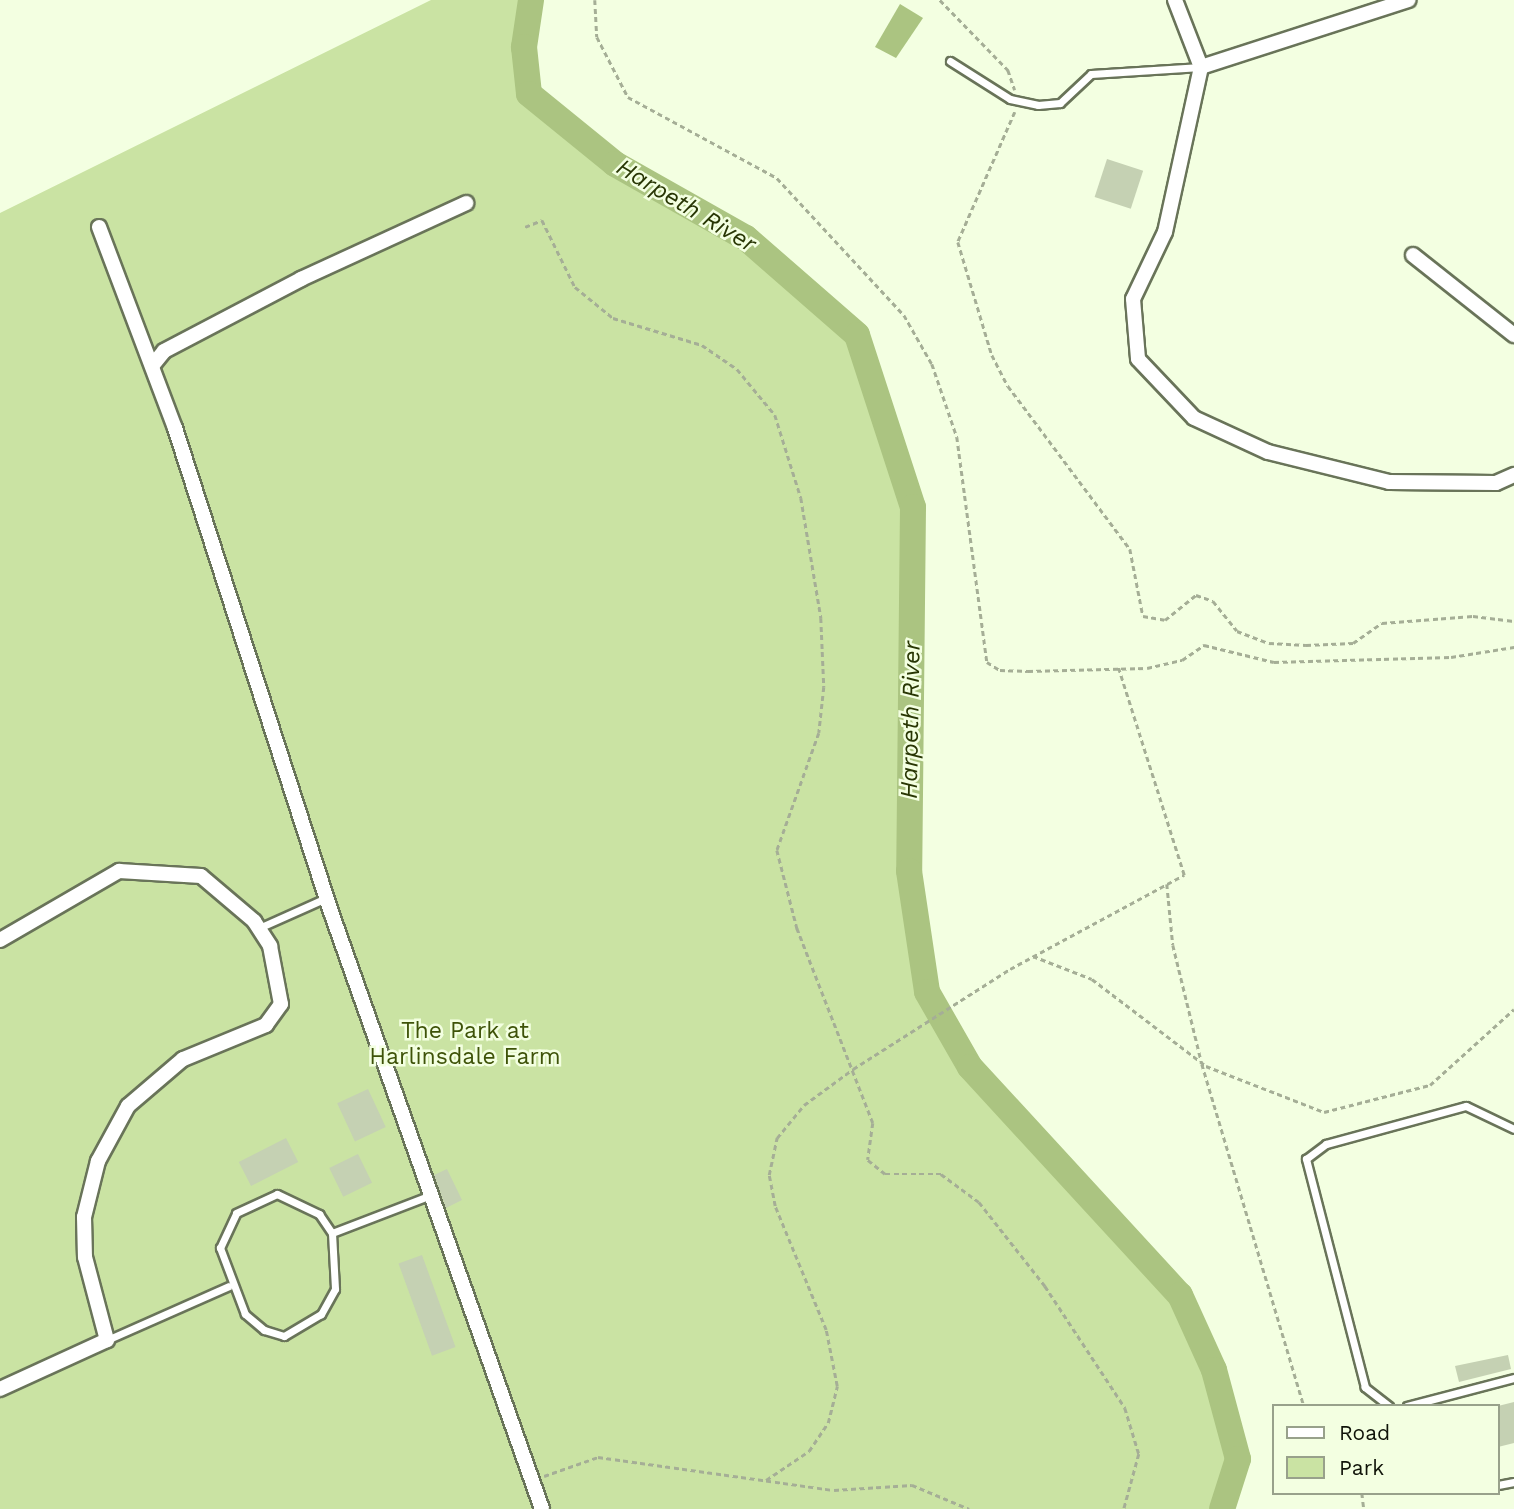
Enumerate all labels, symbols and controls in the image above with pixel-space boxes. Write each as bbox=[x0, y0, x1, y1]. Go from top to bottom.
water label: Harpeth River bbox=[611, 153, 761, 259]
water label: Harpeth River bbox=[895, 641, 927, 799]
park label: The Park at Harlinsdale Farm bbox=[369, 1017, 561, 1071]
legend bbox=[1272, 1404, 1500, 1495]
text: Road bbox=[1339, 1420, 1390, 1445]
text: Park bbox=[1339, 1455, 1384, 1480]

